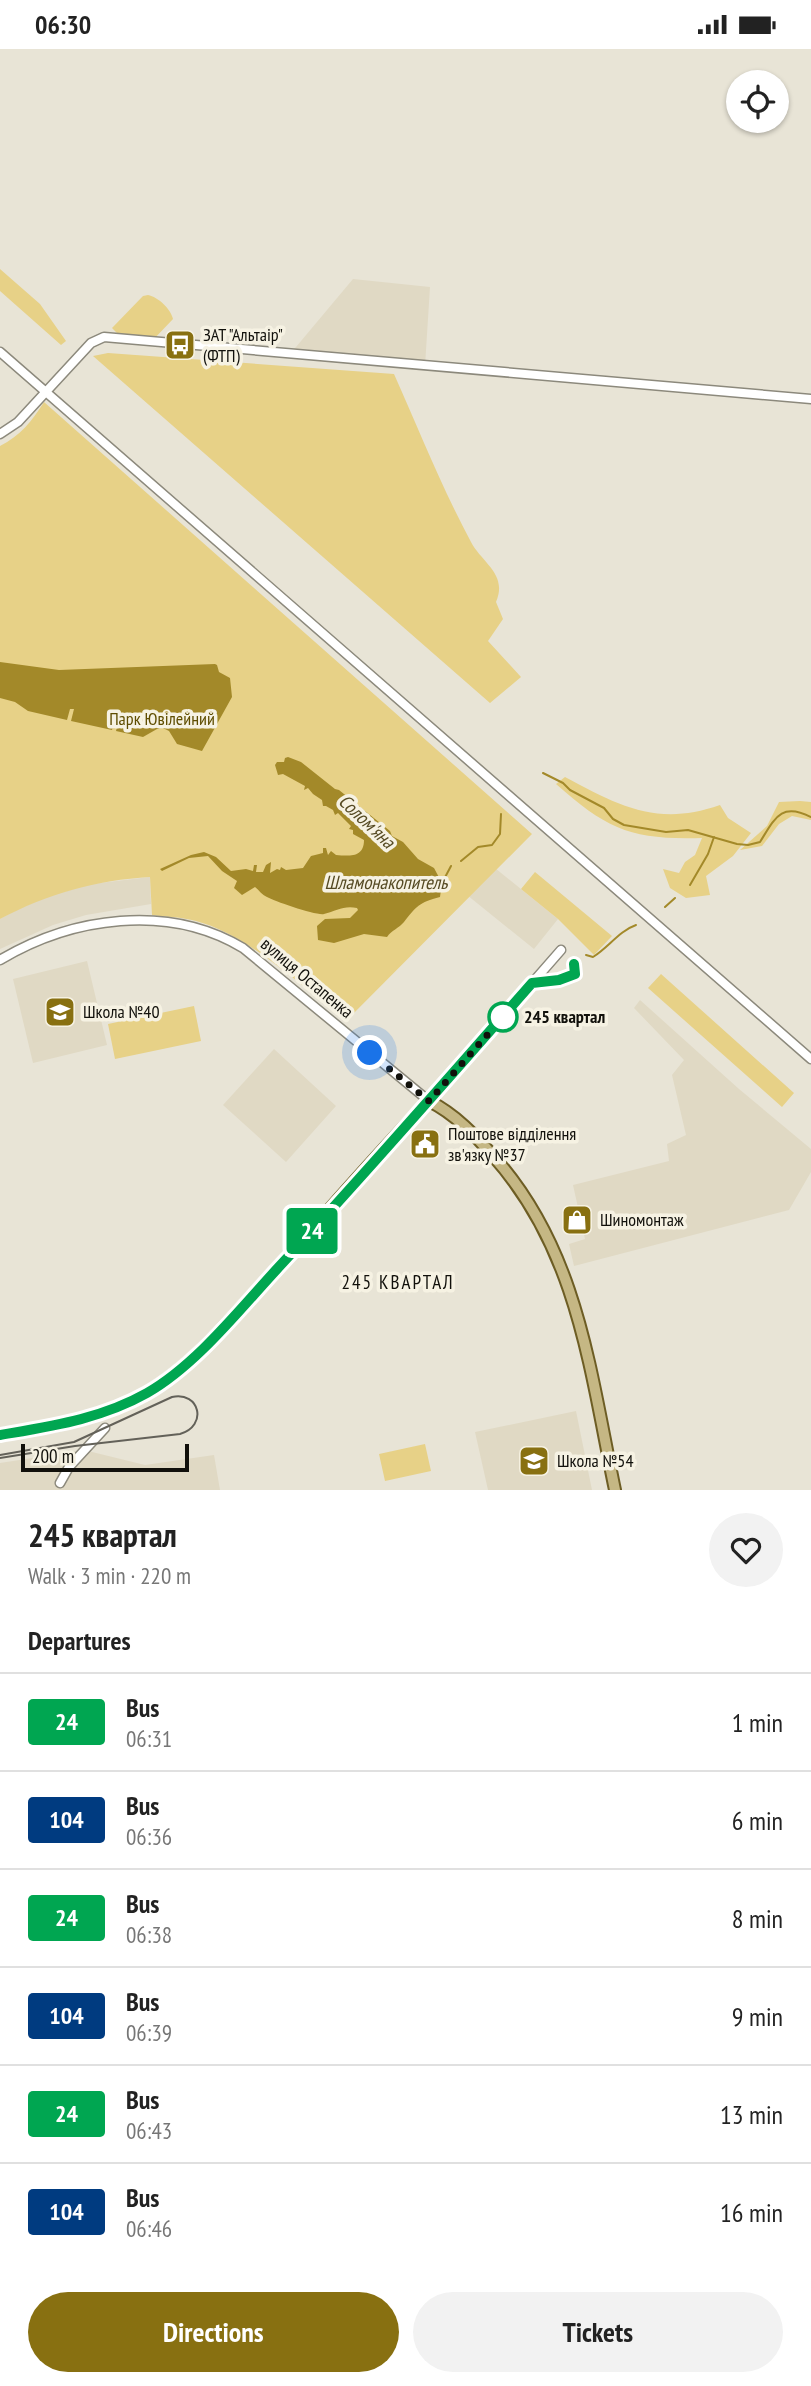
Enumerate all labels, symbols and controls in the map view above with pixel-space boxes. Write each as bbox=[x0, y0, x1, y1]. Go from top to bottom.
text: 06:30 bbox=[35, 8, 91, 41]
map controls bbox=[726, 70, 789, 133]
button: locate bbox=[726, 70, 789, 133]
place label: ЗАТ "Альтаір" (ФТП) bbox=[203, 323, 283, 367]
bus stop icon: ЗАТ "Альтаір" (ФТП) bbox=[163, 328, 197, 362]
park label: Парк Ювілейний bbox=[109, 707, 215, 730]
water label: Солом'яна bbox=[334, 789, 401, 854]
water label: Шламонакопитель bbox=[325, 870, 448, 894]
street label: вулиця Остапенка bbox=[256, 932, 358, 1023]
school or university icon: Школа №40 bbox=[43, 995, 77, 1029]
place label: Школа №40 bbox=[83, 1000, 160, 1023]
marker: 245 квартал bbox=[488, 1002, 518, 1032]
place label: 245 квартал bbox=[524, 1005, 605, 1028]
your location bbox=[352, 1035, 387, 1070]
place label: Поштове відділення зв'язку №37 bbox=[448, 1122, 576, 1166]
public building icon: Поштове відділення зв'язку №37 bbox=[408, 1127, 442, 1161]
shop icon: Шиномонтаж bbox=[560, 1203, 594, 1237]
line badge: 24 bbox=[280, 1208, 344, 1254]
place label: Шиномонтаж bbox=[600, 1208, 684, 1231]
text: 24 bbox=[301, 1215, 323, 1246]
district label: 245 КВАРТАЛ bbox=[341, 1270, 455, 1294]
scale bar bbox=[21, 1441, 189, 1473]
text: 200 m bbox=[32, 1444, 74, 1468]
school or university icon: Школа №54 bbox=[517, 1444, 551, 1478]
place label: Школа №54 bbox=[557, 1449, 634, 1472]
text: 245 квартал bbox=[28, 1513, 177, 1556]
button: heart bbox=[709, 1513, 783, 1587]
text: Walk · 3 min · 220 m bbox=[28, 1561, 191, 1590]
text: Departures bbox=[28, 1624, 131, 1657]
text: Bus bbox=[126, 1691, 159, 1724]
text: 24 bbox=[55, 1706, 78, 1737]
text: 1 min bbox=[732, 1706, 783, 1739]
text: 06:31 bbox=[126, 1724, 172, 1753]
text: Bus bbox=[126, 1789, 159, 1822]
text: 104 bbox=[49, 1804, 84, 1835]
text: 6 min bbox=[732, 1804, 783, 1837]
text: 06:36 bbox=[126, 1822, 172, 1851]
text: Bus bbox=[126, 1887, 159, 1920]
text: 24 bbox=[55, 1902, 78, 1933]
text: 8 min bbox=[732, 1902, 783, 1935]
text: 06:38 bbox=[126, 1920, 172, 1949]
text: Bus bbox=[126, 1985, 159, 2018]
text: 104 bbox=[49, 2000, 84, 2031]
text: 9 min bbox=[732, 2000, 783, 2033]
text: 06:39 bbox=[126, 2018, 172, 2047]
text: Bus bbox=[126, 2083, 159, 2116]
text: 24 bbox=[55, 2098, 78, 2129]
text: 13 min bbox=[720, 2098, 783, 2131]
text: 06:43 bbox=[126, 2116, 172, 2145]
text: Bus bbox=[126, 2181, 159, 2214]
text: 104 bbox=[49, 2196, 84, 2227]
text: 16 min bbox=[720, 2196, 783, 2229]
text: 06:46 bbox=[126, 2214, 172, 2243]
button: Directions bbox=[28, 2292, 399, 2372]
button: Tickets bbox=[413, 2292, 783, 2372]

